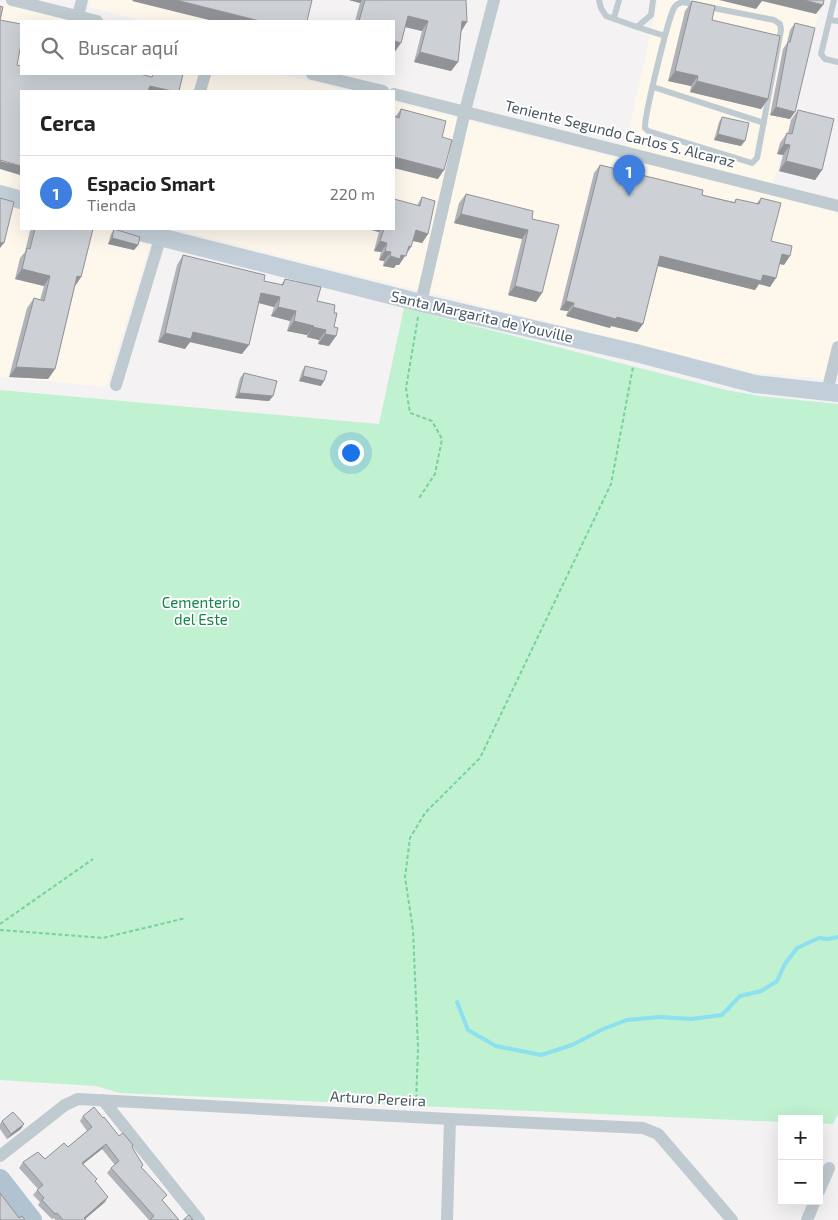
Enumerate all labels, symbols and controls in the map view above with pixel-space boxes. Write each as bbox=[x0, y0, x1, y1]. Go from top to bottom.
search box bbox=[20, 20, 395, 75]
icon: search bbox=[38, 34, 66, 62]
text: Buscar aquí bbox=[78, 36, 178, 59]
street label: Teniente Segundo Carlos S. Alcaraz bbox=[503, 96, 737, 170]
text: Cerca bbox=[40, 110, 96, 135]
pin: 1 bbox=[613, 155, 645, 196]
text: Espacio Smart bbox=[87, 172, 215, 195]
text: 1 bbox=[53, 184, 59, 203]
text: 220 m bbox=[330, 184, 375, 203]
text: Tienda bbox=[87, 195, 136, 214]
street label: Santa Margarita de Youville bbox=[389, 286, 575, 346]
your location bbox=[338, 440, 364, 466]
park label: Cementerio del Este bbox=[162, 593, 240, 628]
street label: Arturo Pereira bbox=[330, 1087, 426, 1110]
map controls bbox=[778, 1115, 823, 1205]
button: + bbox=[778, 1115, 823, 1160]
button: − bbox=[778, 1160, 823, 1205]

